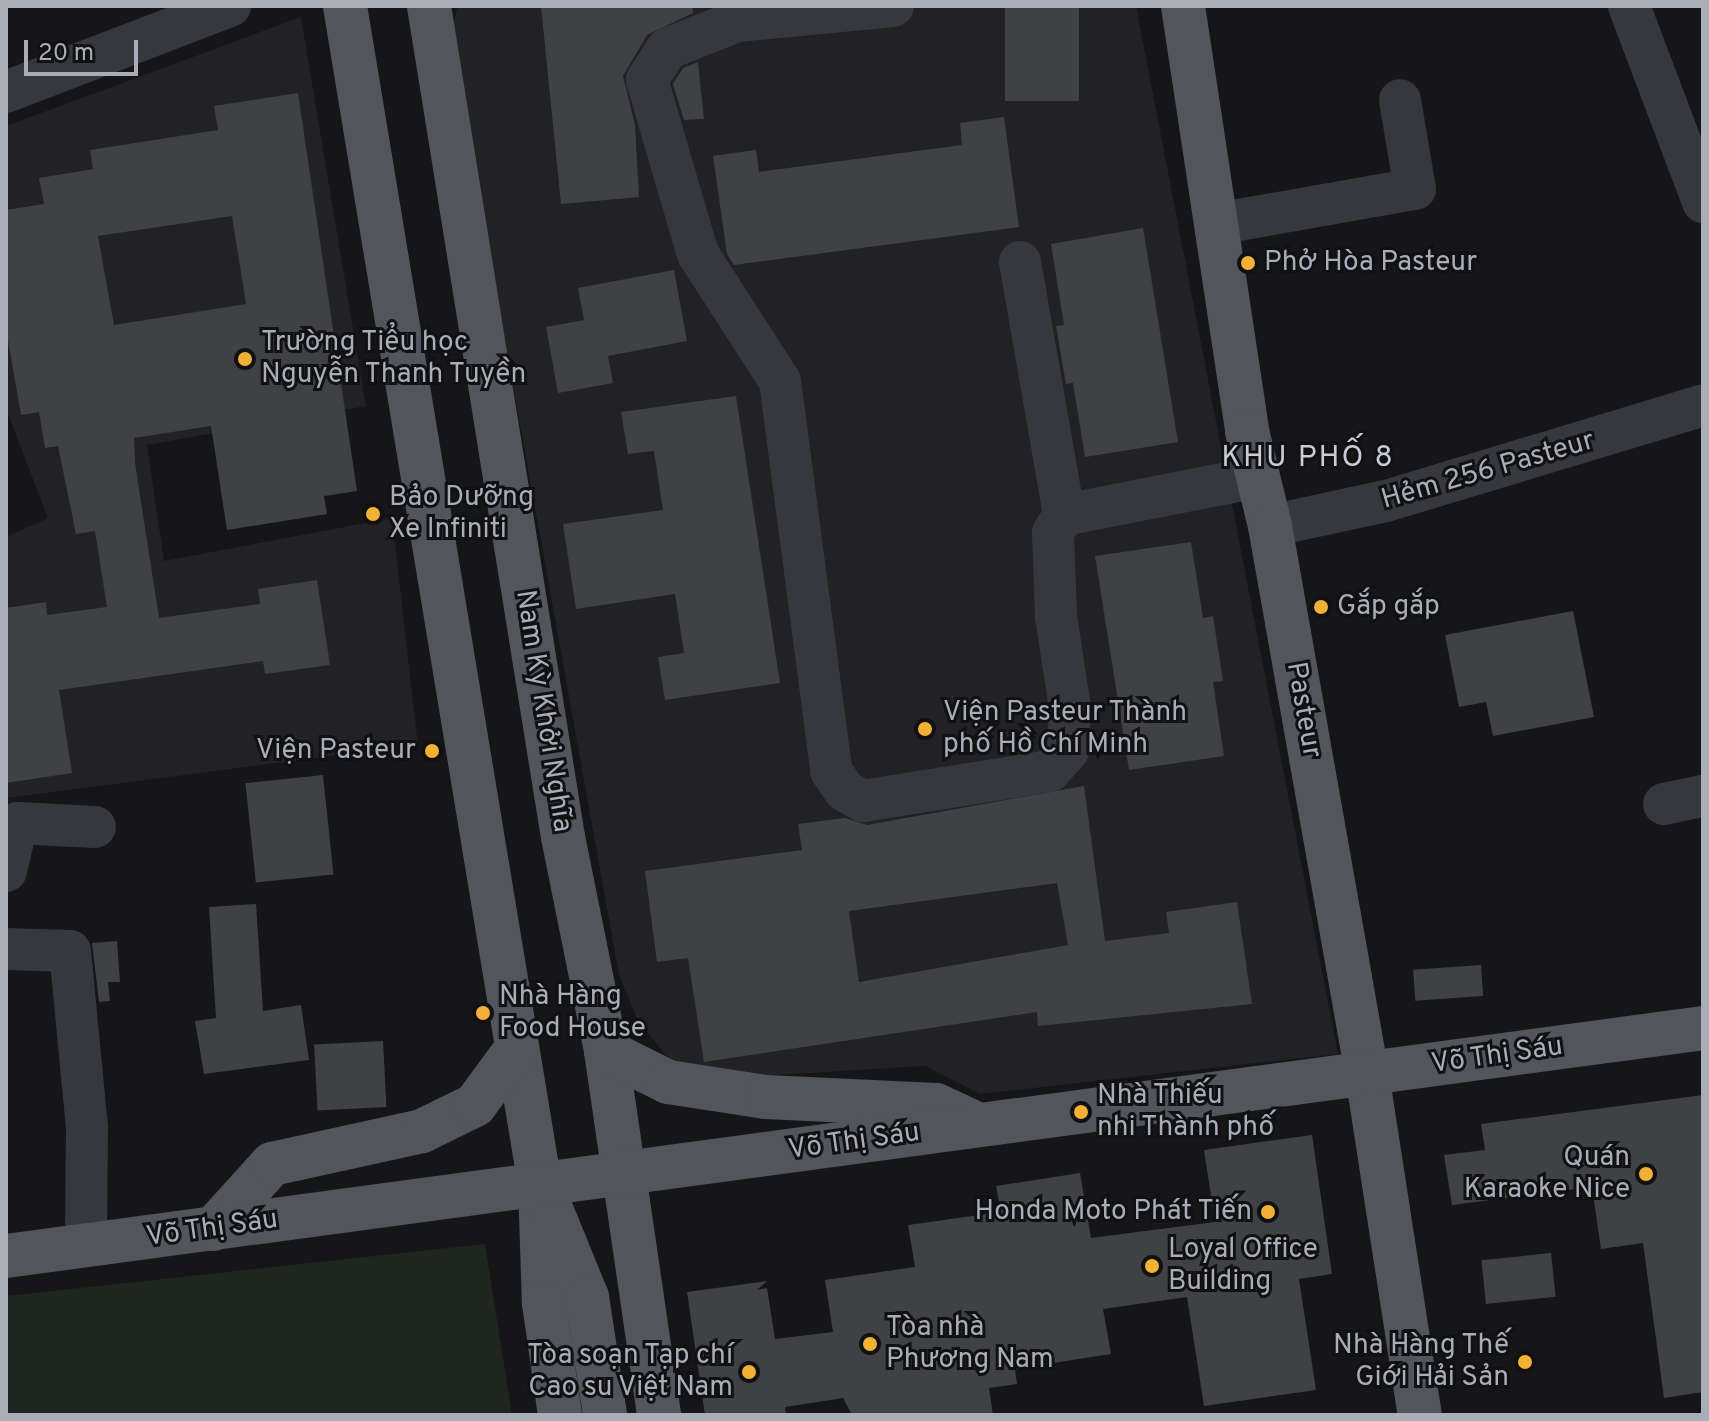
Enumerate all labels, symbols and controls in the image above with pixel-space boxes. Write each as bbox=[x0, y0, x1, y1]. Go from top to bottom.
scale bar bbox=[28, 24, 142, 74]
text: 20 m bbox=[38, 39, 94, 69]
place label: Phở Hòa Pasteur bbox=[1264, 246, 1477, 280]
marker: Phở Hòa Pasteur bbox=[1239, 254, 1257, 272]
place label: Trường Tiểu học Nguyễn Thanh Tuyền bbox=[261, 326, 529, 392]
marker: Trường Tiểu học Nguyễn Thanh Tuyền bbox=[236, 350, 254, 368]
street label: Hẻm 256 Pasteur bbox=[1378, 425, 1598, 517]
district label: KHU PHỐ 8 bbox=[1221, 441, 1395, 477]
place label: Bảo Dưỡng Xe Infiniti bbox=[389, 481, 534, 547]
marker: Bảo Dưỡng Xe Infiniti bbox=[364, 505, 382, 523]
street label: Nam Kỳ Khởi Nghĩa bbox=[507, 588, 579, 834]
place label: Gắp gắp bbox=[1337, 590, 1440, 624]
marker: Gắp gắp bbox=[1312, 598, 1330, 616]
street label: Pasteur bbox=[1278, 659, 1328, 761]
place label: Viện Pasteur Thành phố Hồ Chí Minh bbox=[943, 696, 1188, 762]
marker: Viện Pasteur Thành phố Hồ Chí Minh bbox=[914, 718, 936, 740]
place label: Viện Pasteur bbox=[256, 734, 416, 768]
marker: Viện Pasteur bbox=[423, 742, 441, 760]
place label: Nhà Hàng Food House bbox=[499, 980, 646, 1046]
marker: Nhà Hàng Food House bbox=[474, 1004, 492, 1022]
street label: Võ Thị Sáu bbox=[1429, 1030, 1565, 1082]
place label: Nhà Thiếu nhi Thành phố bbox=[1097, 1079, 1275, 1145]
marker: Nhà Thiếu nhi Thành phố bbox=[1072, 1103, 1090, 1121]
street label: Võ Thị Sáu bbox=[786, 1116, 922, 1168]
place label: Quán Karaoke Nice bbox=[1464, 1141, 1630, 1207]
marker: Quán Karaoke Nice bbox=[1637, 1165, 1655, 1183]
place label: Honda Moto Phát Tiến bbox=[973, 1195, 1252, 1229]
street label: Võ Thị Sáu bbox=[144, 1203, 280, 1255]
marker: Honda Moto Phát Tiến bbox=[1259, 1203, 1277, 1221]
place label: Loyal Office Building bbox=[1168, 1233, 1318, 1299]
marker: Loyal Office Building bbox=[1143, 1257, 1161, 1275]
place label: Tòa nhà Phương Nam bbox=[886, 1311, 1054, 1377]
place label: Nhà Hàng Thế Giới Hải Sản bbox=[1332, 1329, 1509, 1395]
marker: Tòa nhà Phương Nam bbox=[861, 1335, 879, 1353]
place label: Tòa soạn Tạp chí Cao su Việt Nam bbox=[526, 1339, 733, 1405]
marker: Nhà Hàng Thế Giới Hải Sản bbox=[1516, 1353, 1534, 1371]
marker: Tòa soạn Tạp chí Cao su Việt Nam bbox=[740, 1363, 758, 1381]

